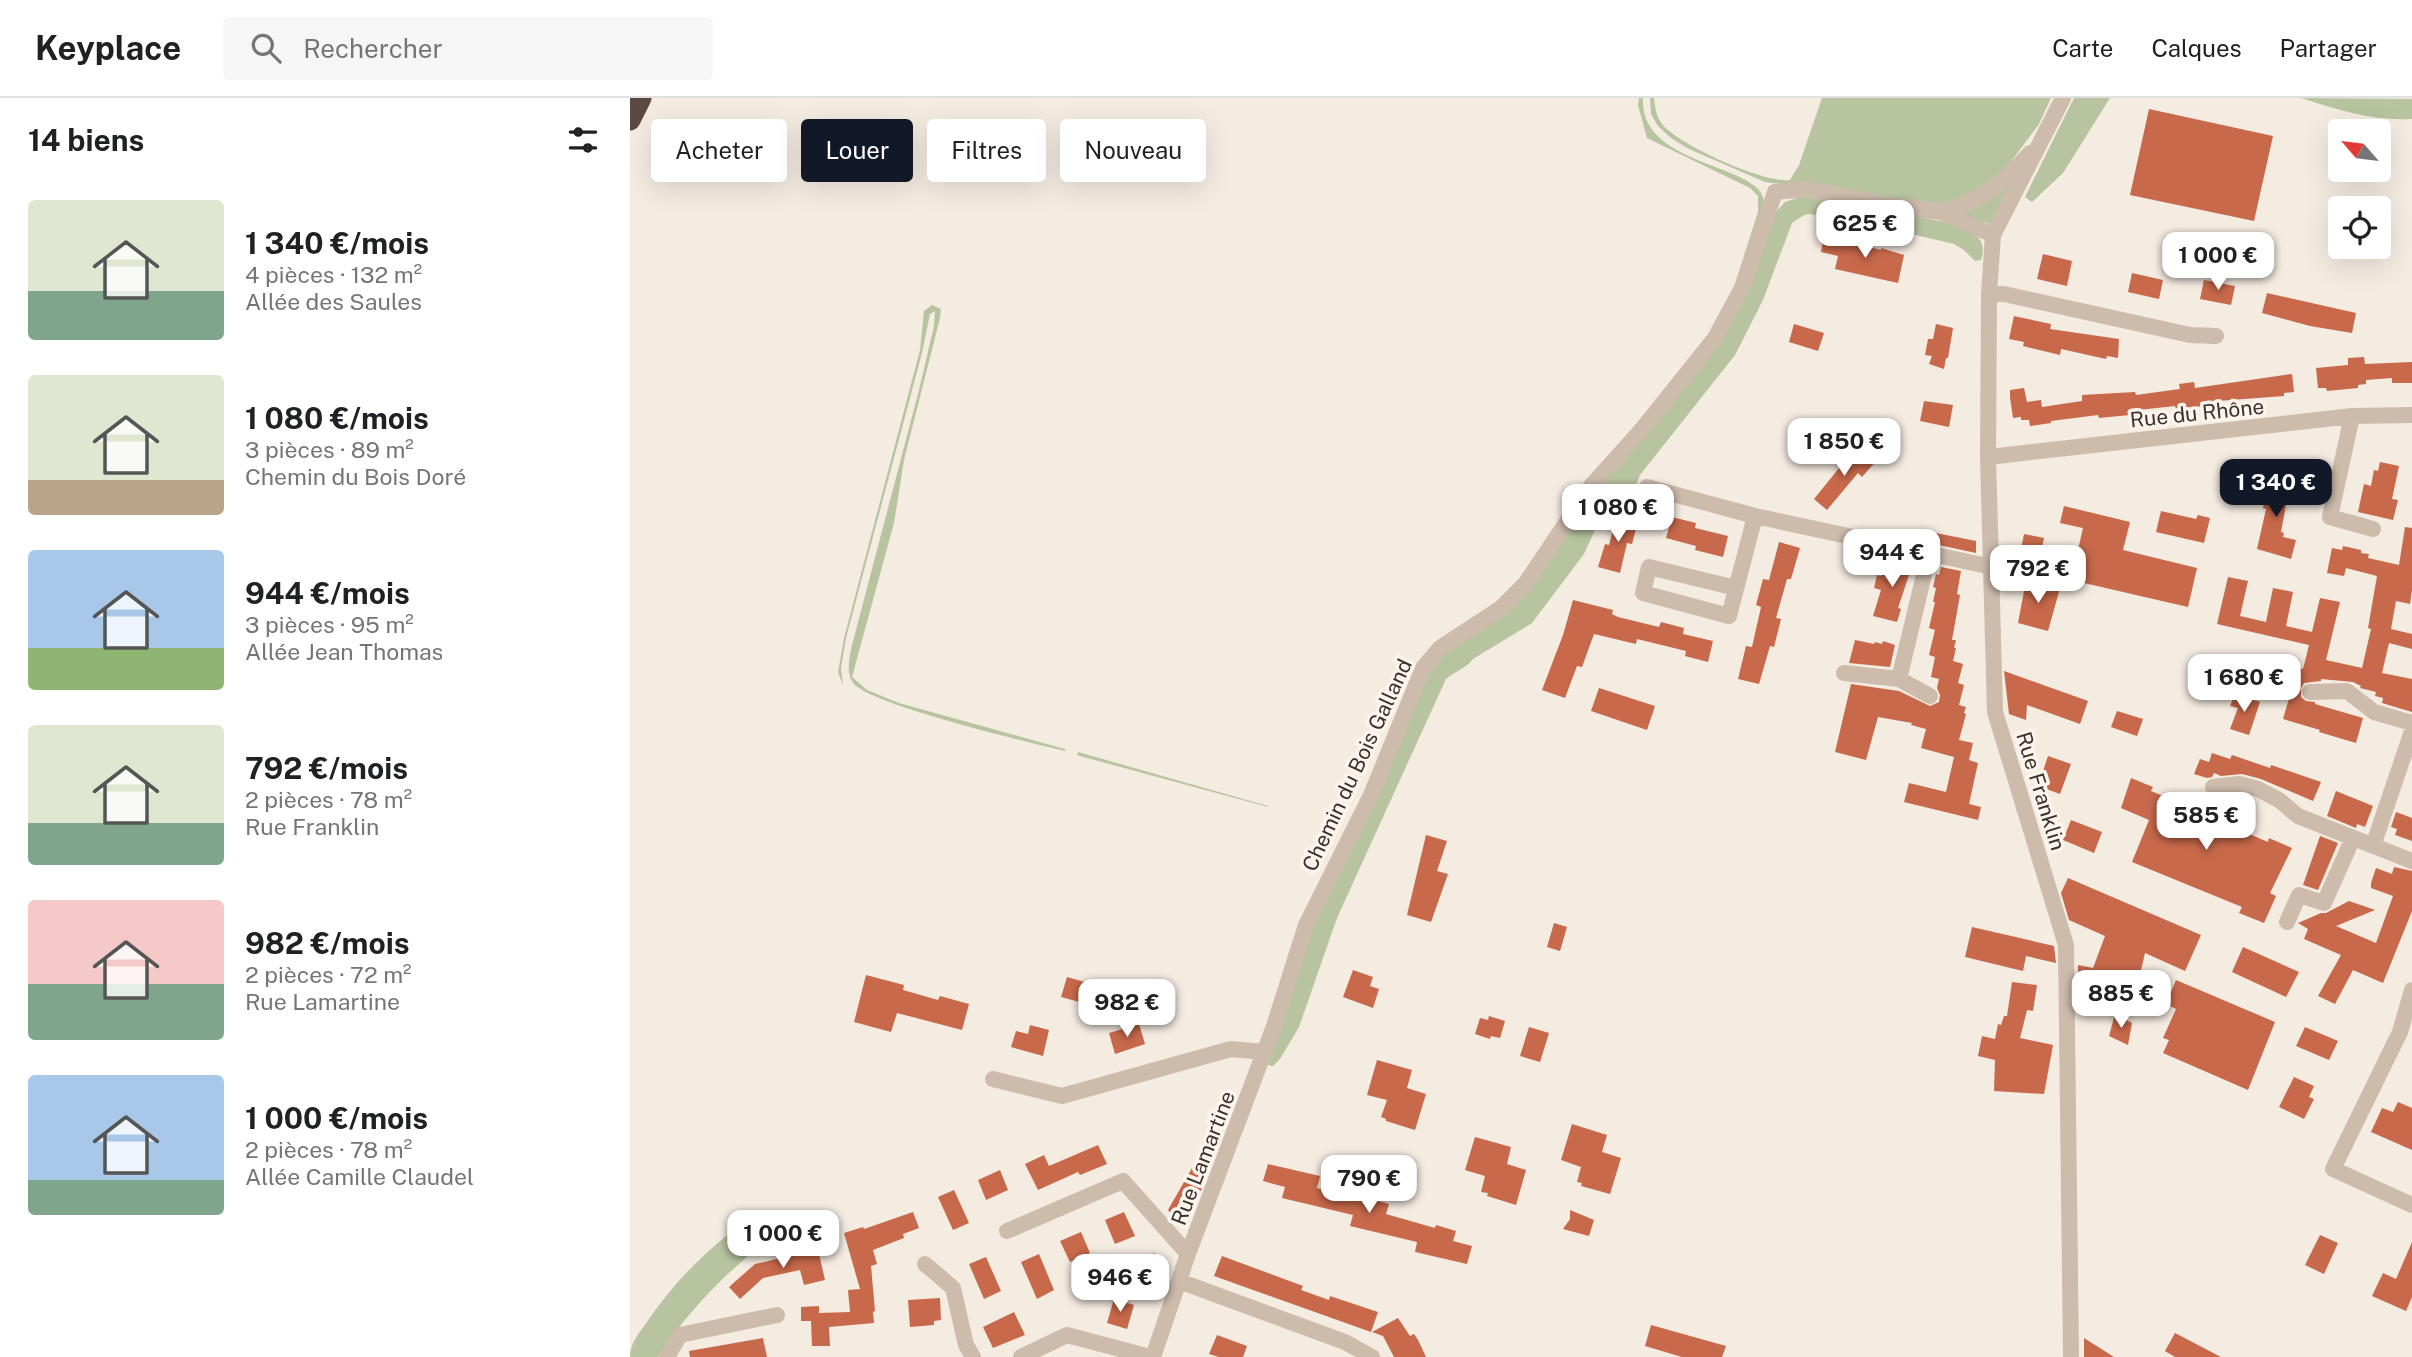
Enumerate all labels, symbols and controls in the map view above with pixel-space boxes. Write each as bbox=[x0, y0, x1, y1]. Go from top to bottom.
search box bbox=[223, 17, 713, 80]
text: Keyplace bbox=[35, 29, 181, 67]
icon: search bbox=[247, 29, 285, 67]
text: Rechercher bbox=[303, 33, 443, 64]
text: Carte bbox=[2052, 34, 2113, 62]
text: Calques bbox=[2151, 34, 2242, 62]
text: Partager bbox=[2280, 34, 2377, 62]
chip: Acheter bbox=[651, 119, 787, 182]
chip: Louer bbox=[801, 119, 913, 182]
chip: Filtres bbox=[927, 119, 1046, 182]
chip: Nouveau bbox=[1060, 119, 1206, 182]
north arrow bbox=[2328, 119, 2390, 182]
map controls bbox=[2328, 119, 2391, 259]
icon: filters bbox=[564, 121, 602, 159]
text: 14 biens bbox=[28, 122, 144, 158]
button: locate bbox=[2328, 196, 2391, 259]
pin: 625 € bbox=[1816, 200, 1914, 260]
text: 625 € bbox=[1832, 209, 1898, 236]
text: 1 340 €/mois bbox=[245, 225, 429, 261]
icon: home bbox=[84, 228, 168, 312]
pin: 1 000 € bbox=[2153, 232, 2283, 292]
text: 1 000 € bbox=[2178, 241, 2258, 268]
text: 4 pièces · 132 m² bbox=[245, 261, 422, 288]
text: Allée des Saules bbox=[245, 288, 422, 315]
street label: Rue du Rhône bbox=[2129, 394, 2265, 432]
text: 1 080 €/mois bbox=[245, 400, 429, 436]
icon: home bbox=[84, 403, 168, 487]
pin: 1 850 € bbox=[1779, 418, 1909, 478]
text: 1 850 € bbox=[1804, 427, 1884, 454]
text: 3 pièces · 89 m² bbox=[245, 436, 414, 463]
pin: 1 340 € bbox=[2211, 460, 2341, 519]
text: Chemin du Bois Doré bbox=[245, 463, 466, 490]
text: 1 340 € bbox=[2236, 468, 2316, 495]
pin: 1 080 € bbox=[1553, 484, 1683, 544]
text: 1 080 € bbox=[1578, 493, 1658, 520]
pin: 944 € bbox=[1843, 530, 1941, 589]
text: 944 € bbox=[1859, 538, 1925, 565]
pin: 792 € bbox=[1989, 546, 2087, 605]
text: 792 € bbox=[2006, 554, 2070, 581]
text: 944 €/mois bbox=[245, 575, 410, 611]
icon: home bbox=[84, 578, 168, 662]
text: 3 pièces · 95 m² bbox=[245, 611, 414, 638]
text: Allée Jean Thomas bbox=[245, 638, 443, 665]
pin: 1 680 € bbox=[2179, 654, 2309, 714]
street label: Chemin du Bois Galland bbox=[1297, 655, 1417, 875]
text: 1 680 € bbox=[2204, 663, 2284, 690]
street label: Rue Franklin bbox=[2011, 729, 2071, 853]
text: 792 €/mois bbox=[245, 750, 408, 786]
icon: home bbox=[84, 753, 168, 837]
text: 2 pièces · 78 m² bbox=[245, 786, 412, 813]
pin: 585 € bbox=[2157, 792, 2255, 852]
text: 585 € bbox=[2173, 801, 2239, 828]
text: Rue Franklin bbox=[245, 813, 379, 840]
text: 982 €/mois bbox=[245, 925, 410, 961]
icon: home bbox=[84, 928, 168, 1012]
text: 2 pièces · 72 m² bbox=[245, 961, 412, 988]
pin: 885 € bbox=[2072, 970, 2170, 1030]
pin: 982 € bbox=[1078, 979, 1176, 1039]
text: 885 € bbox=[2088, 979, 2154, 1006]
text: Rue Lamartine bbox=[245, 988, 400, 1015]
text: 982 € bbox=[1094, 988, 1160, 1015]
street label: Rue Lamartine bbox=[1166, 1087, 1240, 1229]
text: 1 000 €/mois bbox=[245, 1100, 428, 1136]
icon: home bbox=[84, 1103, 168, 1187]
text: 2 pièces · 78 m² bbox=[245, 1136, 412, 1163]
pin: 790 € bbox=[1320, 1156, 1418, 1215]
text: Allée Camille Claudel bbox=[245, 1163, 474, 1190]
text: 790 € bbox=[1337, 1164, 1401, 1191]
pin: 1 000 € bbox=[718, 1210, 848, 1270]
text: 1 000 € bbox=[743, 1219, 823, 1246]
pin: 946 € bbox=[1071, 1254, 1169, 1314]
text: 946 € bbox=[1087, 1263, 1153, 1290]

